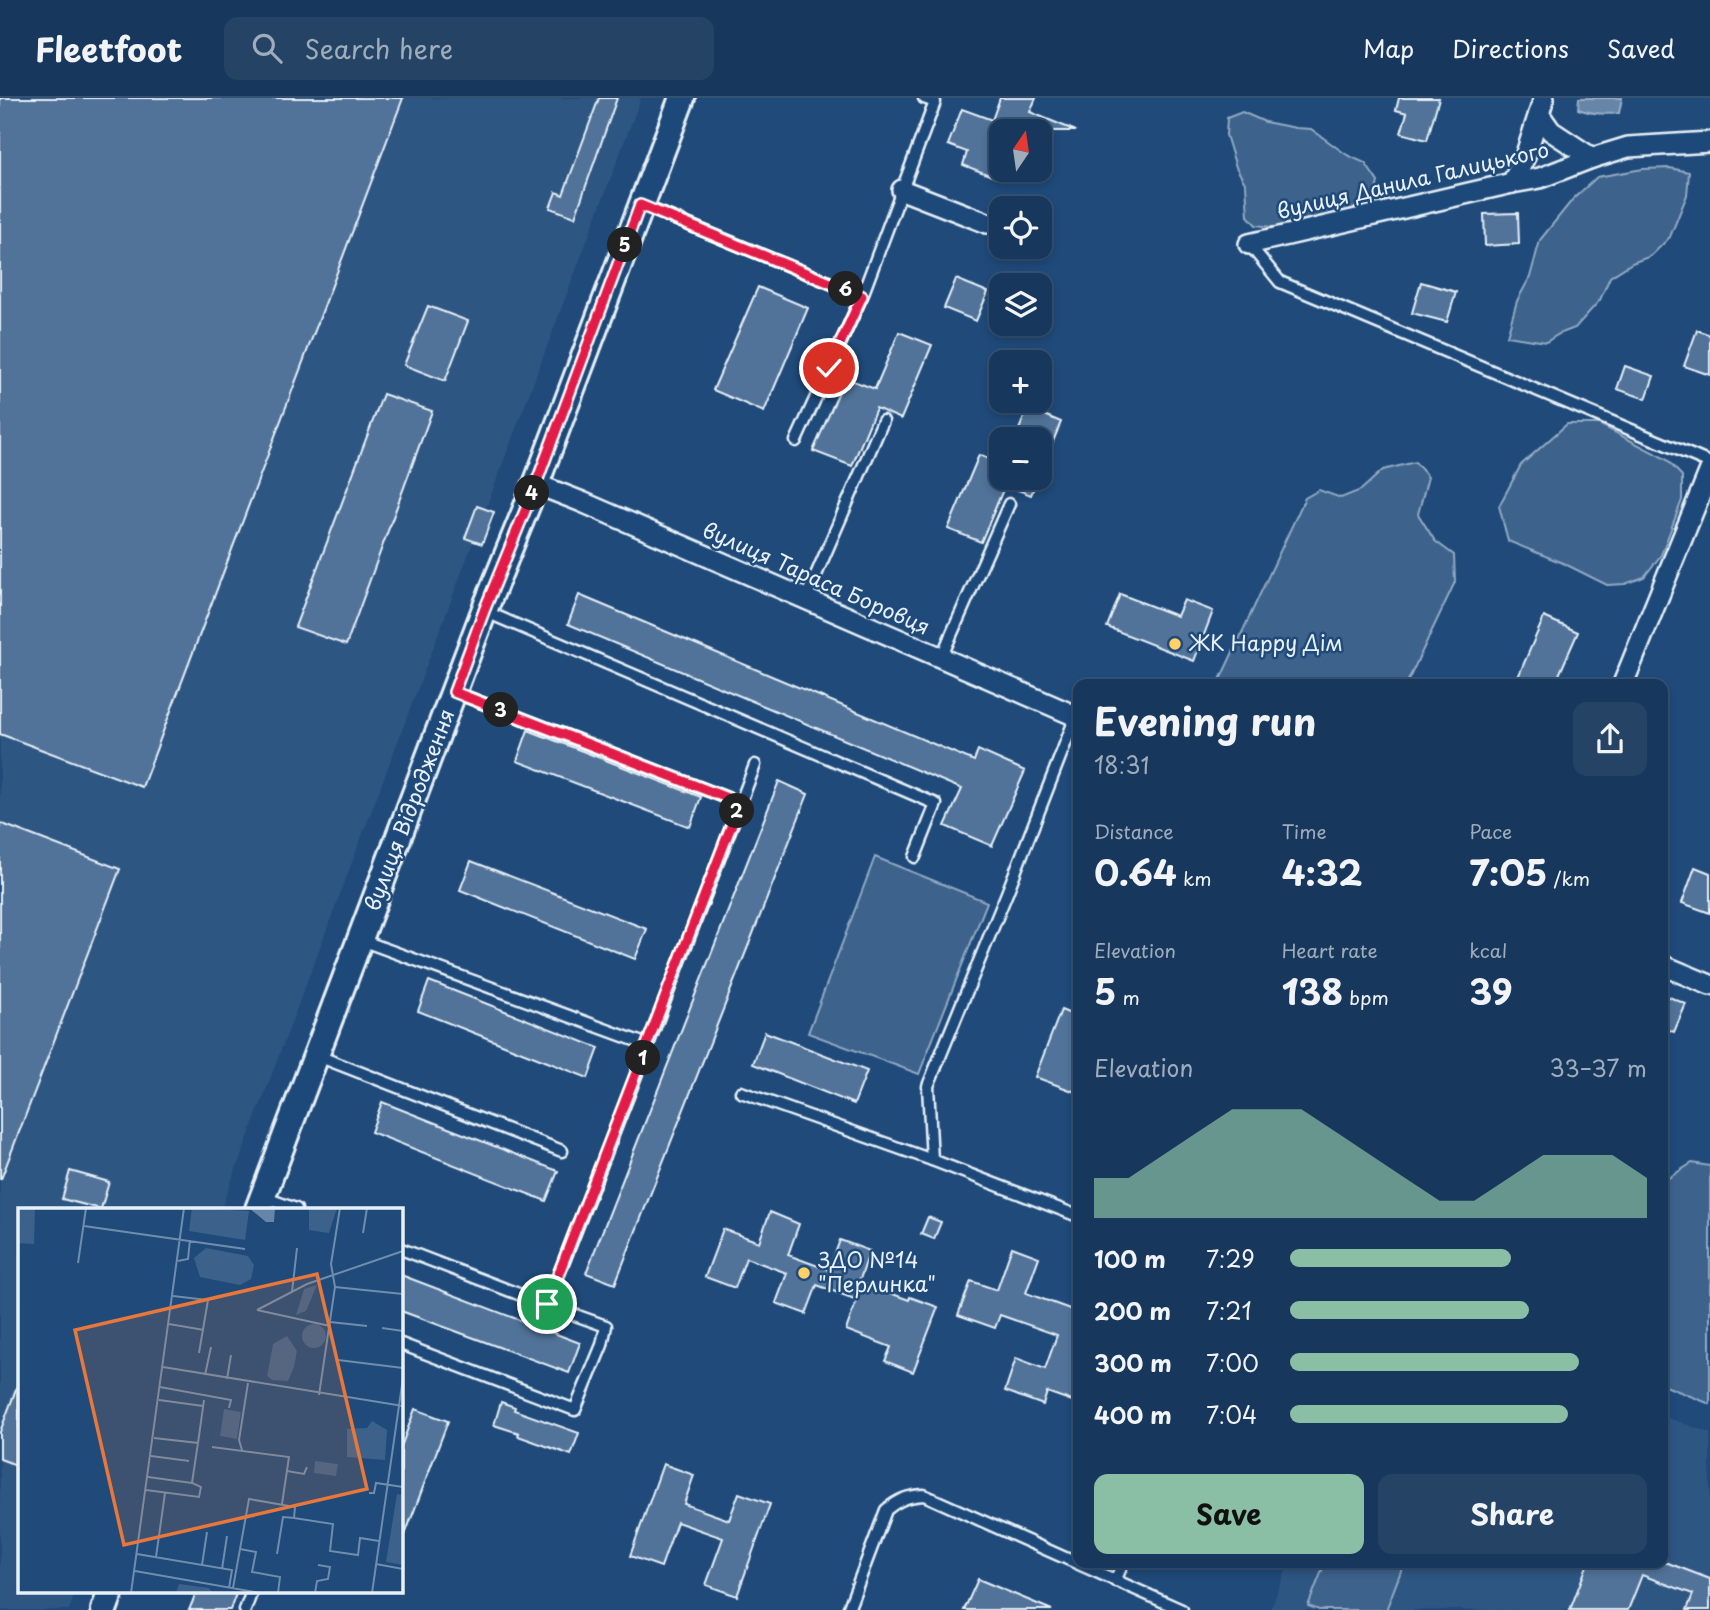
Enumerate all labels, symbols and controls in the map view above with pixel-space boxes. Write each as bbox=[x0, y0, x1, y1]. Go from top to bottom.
search box bbox=[224, 17, 714, 80]
text: Fleetfoot bbox=[35, 23, 182, 73]
icon: search bbox=[248, 29, 286, 67]
text: Search here bbox=[304, 29, 453, 68]
text: Map bbox=[1363, 30, 1414, 66]
text: Directions bbox=[1452, 30, 1569, 66]
text: Saved bbox=[1607, 30, 1675, 66]
north arrow bbox=[989, 119, 1052, 182]
map controls bbox=[989, 119, 1052, 490]
street label: вулиця Данила Галицького bbox=[1273, 132, 1552, 226]
button: locate bbox=[989, 196, 1052, 259]
pin: 5 bbox=[608, 228, 642, 262]
text: 5 bbox=[618, 230, 631, 258]
pin: 6 bbox=[828, 272, 864, 306]
button: layers bbox=[989, 273, 1052, 336]
text: 6 bbox=[839, 274, 852, 302]
pin bbox=[799, 338, 859, 398]
icon: check bbox=[810, 349, 848, 387]
button: + bbox=[989, 350, 1052, 413]
button: − bbox=[989, 427, 1052, 490]
pin: 4 bbox=[514, 476, 550, 510]
text: 4 bbox=[525, 478, 538, 506]
street label: вулиця Тараса Боровця bbox=[698, 513, 936, 642]
place label: ЖК Happy Дім bbox=[1188, 626, 1343, 658]
marker: ЖК Happy Дім bbox=[1167, 636, 1183, 652]
pin: 3 bbox=[484, 692, 518, 728]
text: Evening run bbox=[1094, 692, 1316, 749]
text: 3 bbox=[494, 695, 507, 723]
button: share bbox=[1573, 702, 1647, 776]
street label: вулиця Відродження bbox=[355, 704, 461, 915]
text: 18:31 bbox=[1094, 747, 1149, 782]
pin: 2 bbox=[720, 794, 754, 828]
text: 2 bbox=[730, 796, 743, 824]
text: Distance bbox=[1094, 817, 1174, 845]
text: Time bbox=[1282, 817, 1327, 845]
text: Pace bbox=[1469, 817, 1512, 845]
text: 0.64 bbox=[1094, 845, 1177, 898]
text: 4:32 bbox=[1282, 845, 1363, 898]
text: 7:05 bbox=[1469, 845, 1547, 898]
text: km bbox=[1177, 864, 1212, 892]
text: /km bbox=[1547, 864, 1590, 892]
text: Elevation bbox=[1094, 936, 1176, 964]
text: Heart rate bbox=[1282, 936, 1378, 964]
text: kcal bbox=[1469, 936, 1507, 964]
text: 5 bbox=[1094, 964, 1116, 1017]
text: 138 bbox=[1282, 964, 1343, 1017]
text: 39 bbox=[1469, 964, 1513, 1017]
text: m bbox=[1116, 983, 1140, 1011]
text: bpm bbox=[1343, 983, 1389, 1011]
pin: 1 bbox=[626, 1040, 660, 1076]
text: 1 bbox=[638, 1043, 647, 1071]
text: Elevation bbox=[1094, 1050, 1193, 1085]
text: 33–37 m bbox=[1549, 1050, 1647, 1085]
inset map bbox=[18, 1208, 402, 1592]
text: 100 m bbox=[1094, 1241, 1166, 1276]
text: 7:29 bbox=[1206, 1241, 1255, 1276]
place label: ЗДО №14 "Перлинка" bbox=[818, 1243, 936, 1299]
marker: ЗДО №14 "Перлинка" bbox=[796, 1265, 812, 1281]
pin bbox=[517, 1274, 577, 1334]
icon: arrive bbox=[528, 1285, 566, 1323]
text: 200 m bbox=[1094, 1293, 1171, 1328]
text: 7:21 bbox=[1206, 1293, 1252, 1328]
text: 300 m bbox=[1094, 1345, 1172, 1380]
text: 7:00 bbox=[1206, 1345, 1259, 1380]
text: 400 m bbox=[1094, 1397, 1172, 1432]
text: 7:04 bbox=[1206, 1397, 1257, 1432]
button: Save bbox=[1094, 1474, 1364, 1554]
button: Share bbox=[1378, 1474, 1647, 1554]

